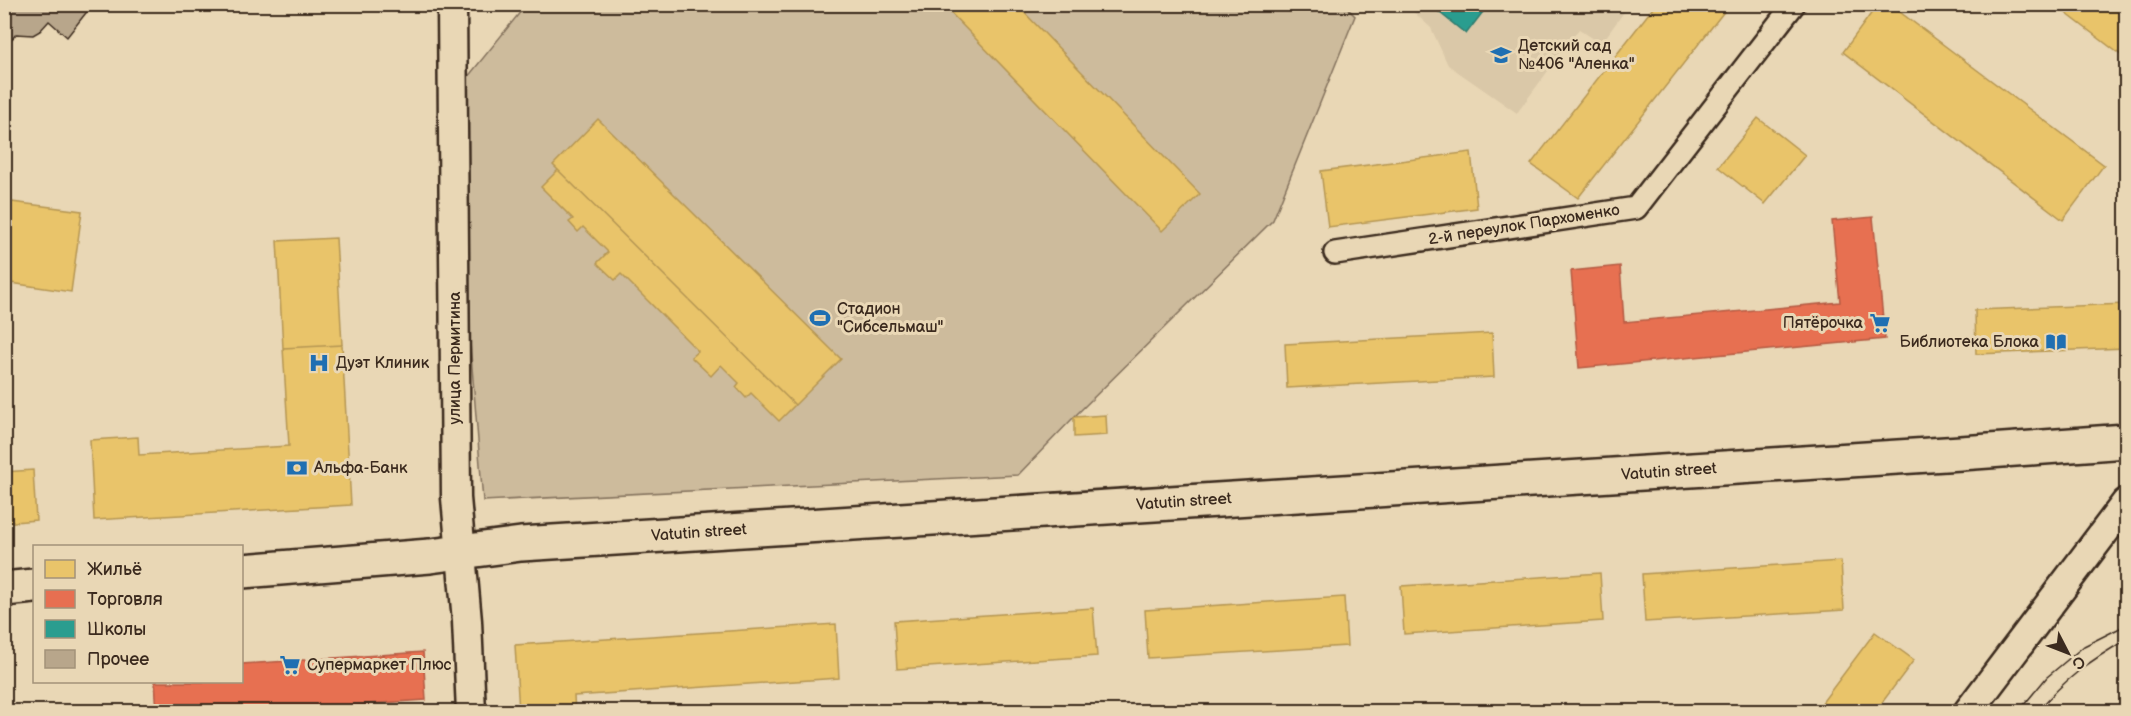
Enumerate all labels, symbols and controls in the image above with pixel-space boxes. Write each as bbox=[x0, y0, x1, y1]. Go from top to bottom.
place label: Детский сад №406 "Аленка" bbox=[1518, 37, 1635, 74]
school or university icon: Детский сад №406 "Аленка" bbox=[1489, 43, 1513, 67]
street label: 2-й переулок Пархоменко bbox=[1427, 200, 1621, 250]
street label: улица Пермитина bbox=[446, 291, 465, 424]
place label: Стадион "Сибсельмаш" bbox=[837, 300, 944, 337]
sports icon: Стадион "Сибсельмаш" bbox=[808, 306, 832, 330]
supermarket icon: Пятёрочка bbox=[1868, 311, 1892, 335]
place label: Пятёрочка bbox=[1783, 314, 1864, 333]
library icon: Библиотека Блока bbox=[2044, 330, 2068, 354]
place label: Библиотека Блока bbox=[1900, 333, 2040, 352]
hospital icon: Дуэт Клиник bbox=[307, 351, 331, 375]
place label: Дуэт Клиник bbox=[336, 354, 430, 373]
bank icon: Альфа-Банк bbox=[285, 456, 309, 480]
place label: Альфа-Банк bbox=[313, 459, 408, 478]
street label: Vatutin street bbox=[1621, 459, 1717, 485]
street label: Vatutin street bbox=[1136, 489, 1232, 515]
street label: Vatutin street bbox=[651, 520, 747, 546]
legend bbox=[33, 545, 243, 683]
text: Жильё bbox=[87, 559, 142, 580]
text: Торговля bbox=[87, 589, 163, 610]
text: Школы bbox=[87, 619, 146, 640]
north arrow bbox=[2038, 623, 2098, 683]
text: Прочее bbox=[87, 649, 149, 670]
text: С bbox=[2067, 652, 2089, 673]
supermarket icon: Супермаркет Плюс bbox=[278, 653, 302, 677]
place label: Супермаркет Плюс bbox=[307, 656, 452, 675]

